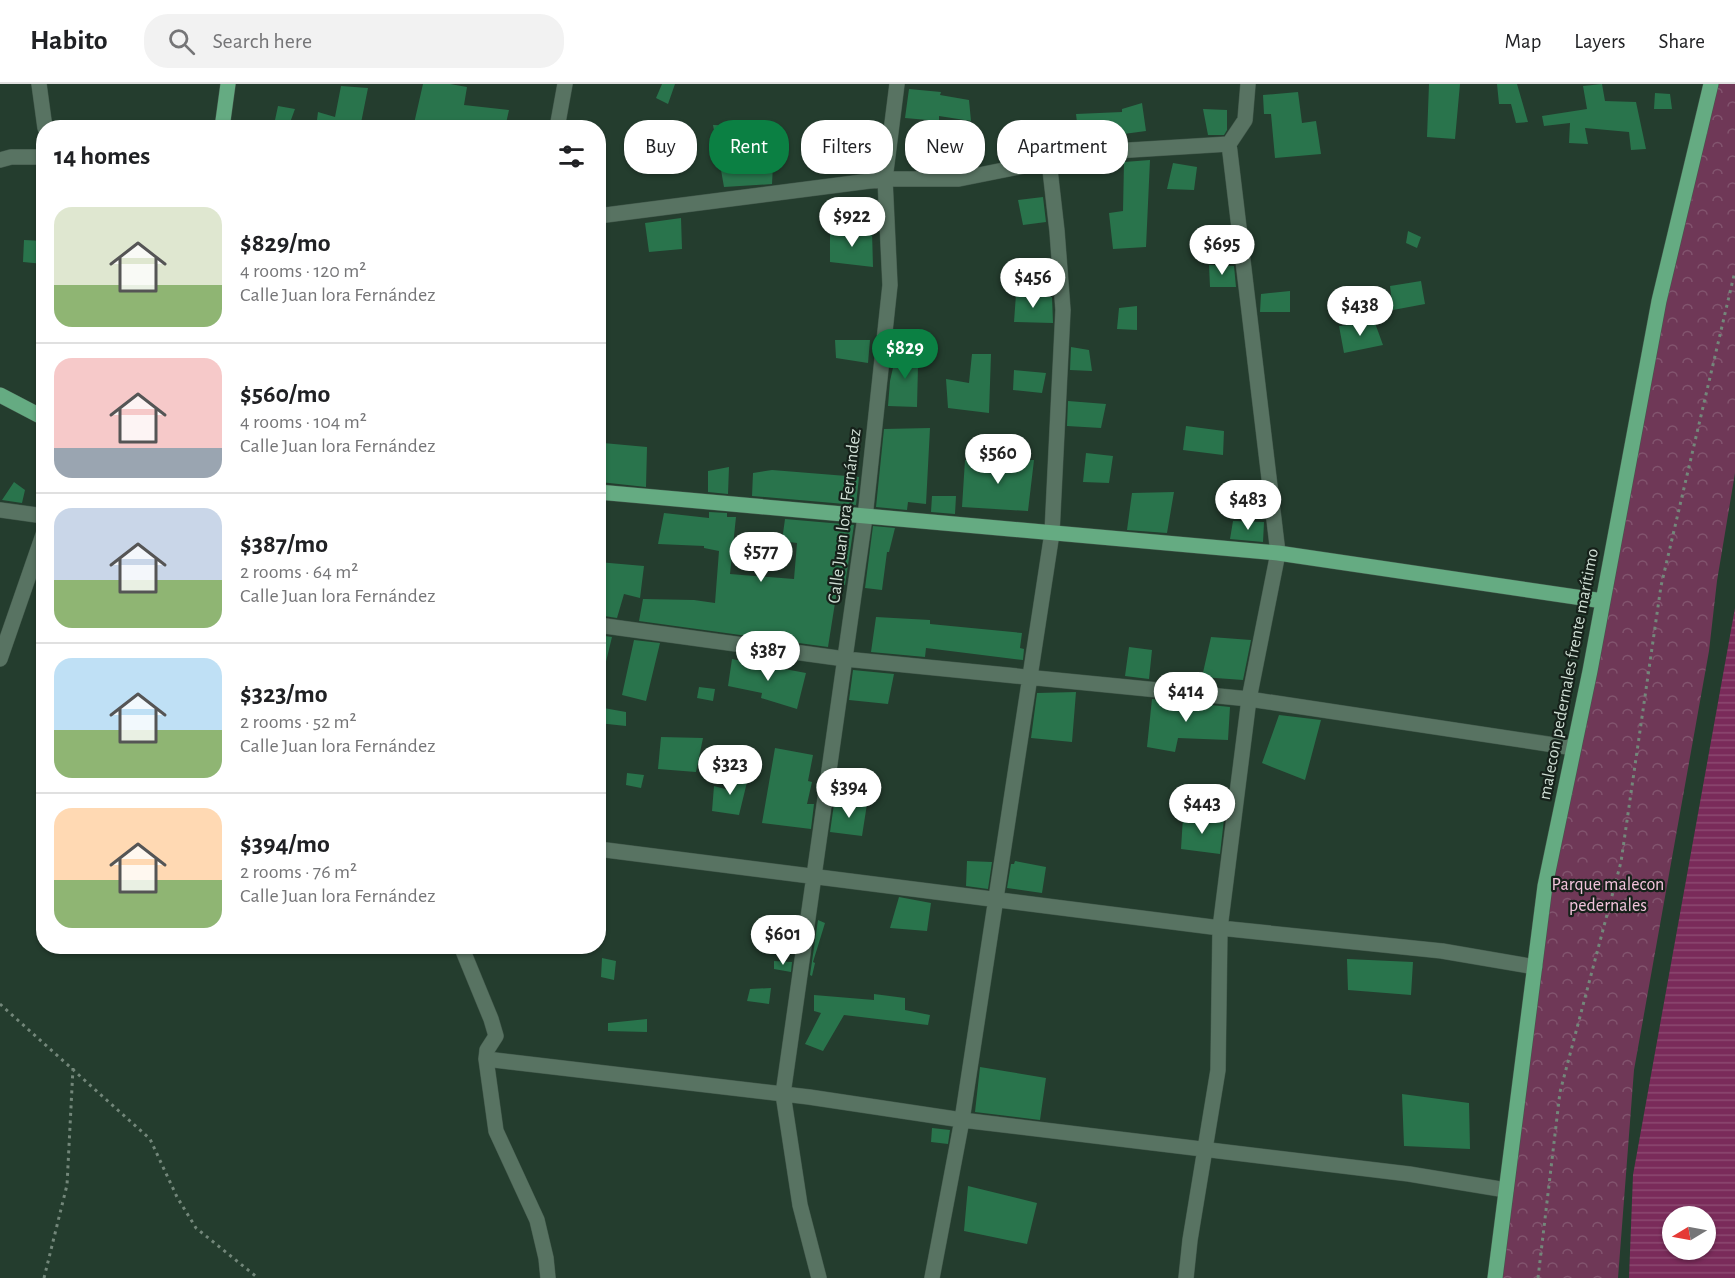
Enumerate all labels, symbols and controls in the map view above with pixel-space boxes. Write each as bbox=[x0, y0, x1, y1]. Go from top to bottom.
search box bbox=[144, 14, 564, 68]
icon: search bbox=[165, 25, 198, 58]
text: Habito bbox=[30, 27, 108, 55]
text: Search here bbox=[213, 30, 312, 52]
text: Map bbox=[1505, 31, 1541, 52]
text: Layers bbox=[1574, 31, 1625, 52]
text: Share bbox=[1658, 31, 1705, 52]
chip: Buy bbox=[624, 120, 697, 174]
chip: Rent bbox=[709, 120, 789, 174]
chip: Filters bbox=[801, 120, 893, 174]
chip: New bbox=[905, 120, 985, 174]
chip: Apartment bbox=[997, 120, 1128, 174]
icon: filters bbox=[555, 140, 588, 173]
text: 14 homes bbox=[54, 143, 150, 169]
pin: $922 bbox=[816, 197, 888, 248]
text: $922 bbox=[833, 206, 871, 226]
pin: $695 bbox=[1186, 225, 1258, 276]
text: $829/mo bbox=[240, 230, 331, 256]
icon: home bbox=[102, 231, 174, 303]
text: $695 bbox=[1204, 234, 1240, 254]
pin: $456 bbox=[997, 258, 1069, 309]
text: 4 rooms · 120 m² bbox=[240, 261, 366, 281]
text: $456 bbox=[1014, 267, 1052, 287]
text: Calle Juan lora Fernández bbox=[240, 285, 435, 305]
pin: $438 bbox=[1324, 286, 1396, 337]
text: $438 bbox=[1341, 295, 1379, 315]
pin: $829 bbox=[869, 329, 941, 380]
text: $829 bbox=[886, 338, 924, 358]
text: $560/mo bbox=[240, 381, 330, 407]
icon: home bbox=[102, 382, 174, 454]
text: 4 rooms · 104 m² bbox=[240, 412, 367, 432]
street label: Calle Juan lora Fernández bbox=[825, 428, 865, 604]
pin: $560 bbox=[962, 434, 1034, 485]
text: Calle Juan lora Fernández bbox=[240, 436, 435, 456]
text: $560 bbox=[979, 443, 1017, 463]
pin: $483 bbox=[1212, 480, 1284, 531]
text: $483 bbox=[1229, 489, 1267, 509]
text: $387/mo bbox=[240, 531, 328, 557]
icon: home bbox=[102, 532, 174, 604]
pin: $577 bbox=[725, 532, 797, 583]
text: $577 bbox=[744, 541, 778, 561]
street label: malecon pedernales frente marítimo bbox=[1536, 547, 1602, 801]
text: 2 rooms · 64 m² bbox=[240, 562, 358, 582]
text: Calle Juan lora Fernández bbox=[240, 586, 435, 606]
pin: $387 bbox=[732, 631, 804, 682]
text: $387 bbox=[750, 640, 786, 660]
pin: $414 bbox=[1150, 672, 1222, 723]
text: $323/mo bbox=[240, 681, 328, 707]
text: $414 bbox=[1168, 681, 1204, 701]
icon: home bbox=[102, 682, 174, 754]
text: 2 rooms · 52 m² bbox=[240, 712, 357, 732]
text: Calle Juan lora Fernández bbox=[240, 736, 435, 756]
pin: $323 bbox=[694, 745, 766, 796]
text: $323 bbox=[712, 754, 748, 774]
pin: $394 bbox=[813, 768, 885, 819]
text: $394 bbox=[830, 777, 868, 797]
pin: $443 bbox=[1166, 784, 1238, 835]
text: $443 bbox=[1183, 793, 1221, 813]
text: $394/mo bbox=[240, 831, 330, 857]
icon: home bbox=[102, 832, 174, 904]
text: 2 rooms · 76 m² bbox=[240, 862, 357, 882]
park label: Parque malecon pedernales bbox=[1552, 876, 1664, 915]
text: Calle Juan lora Fernández bbox=[240, 886, 435, 906]
pin: $601 bbox=[747, 915, 819, 966]
text: $601 bbox=[765, 924, 801, 944]
north arrow bbox=[1662, 1206, 1716, 1260]
map controls bbox=[1662, 1206, 1716, 1260]

